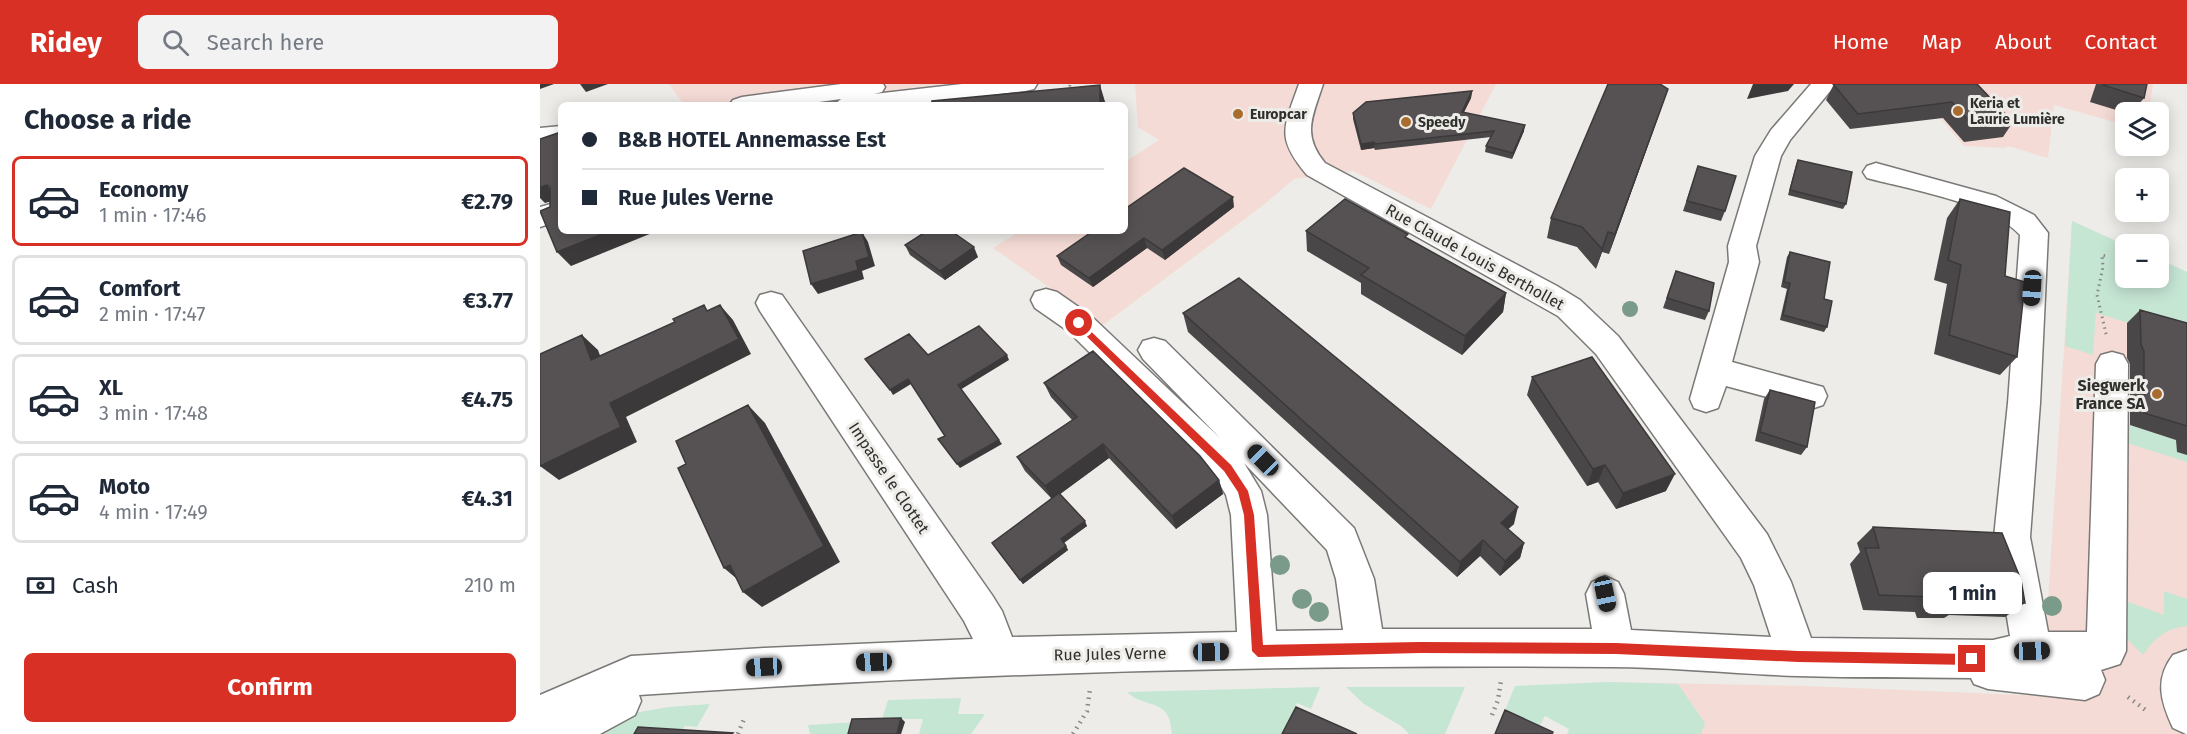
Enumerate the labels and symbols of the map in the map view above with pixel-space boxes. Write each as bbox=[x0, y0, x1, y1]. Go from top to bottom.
place label: Keria et Laurie Lumière bbox=[1970, 95, 2065, 128]
marker: Keria et Laurie Lumière bbox=[1951, 104, 1965, 118]
place label: Europcar bbox=[1250, 106, 1307, 123]
marker: Europcar bbox=[1231, 107, 1245, 121]
place label: Speedy bbox=[1418, 114, 1466, 131]
marker: Speedy bbox=[1399, 115, 1413, 129]
street label: Rue Claude Louis Berthollet bbox=[1382, 200, 1568, 314]
car bbox=[2022, 269, 2042, 307]
route start bbox=[1065, 309, 1092, 336]
place label: Siegwerk France SA bbox=[2075, 376, 2146, 413]
marker: Siegwerk France SA bbox=[2150, 387, 2164, 401]
street label: Impasse le Clottet bbox=[845, 419, 933, 537]
car bbox=[1244, 441, 1282, 479]
callout: 1 min bbox=[1922, 572, 2022, 614]
car bbox=[1592, 575, 1618, 613]
car bbox=[2014, 641, 2050, 661]
car bbox=[1193, 643, 1229, 661]
street label: Rue Jules Verne bbox=[1053, 644, 1167, 664]
route end bbox=[1958, 645, 1985, 672]
car bbox=[856, 652, 892, 672]
car bbox=[746, 657, 782, 677]

